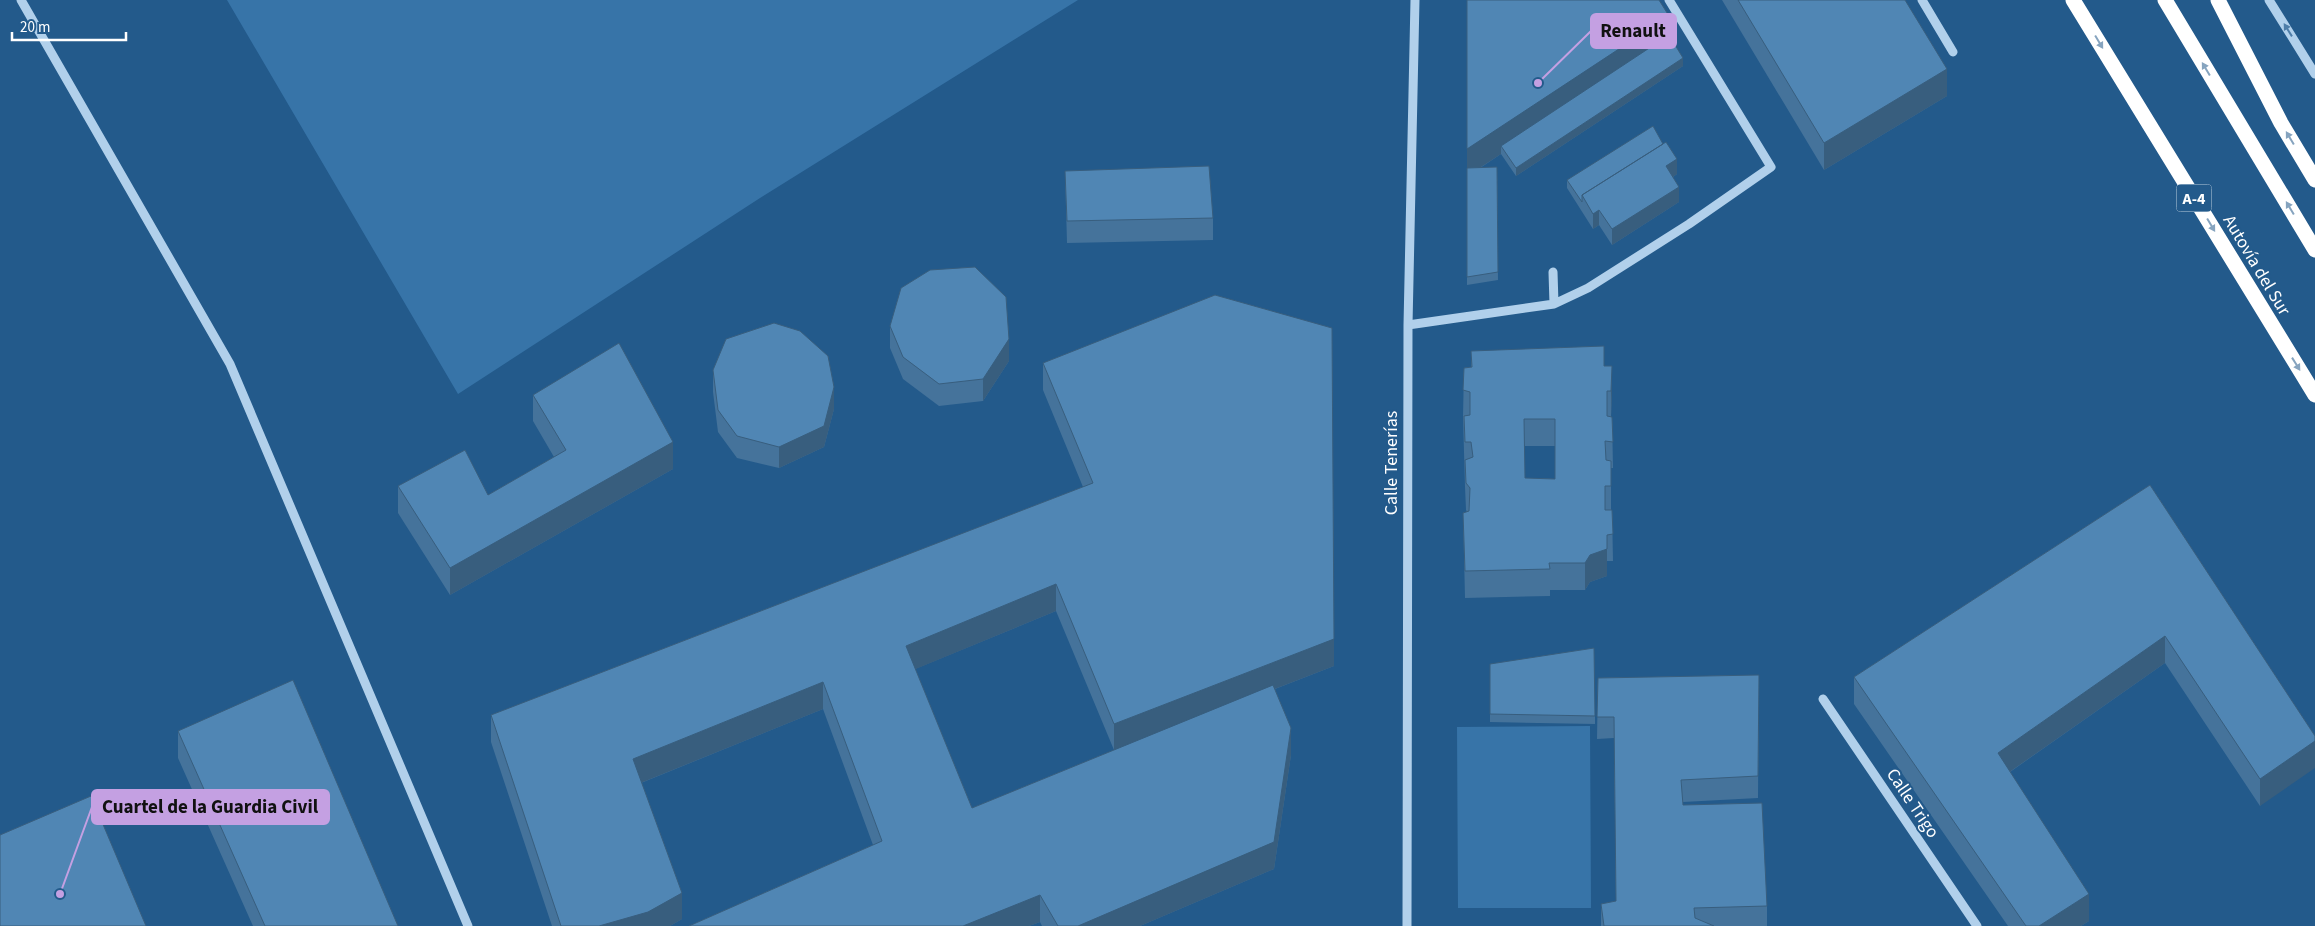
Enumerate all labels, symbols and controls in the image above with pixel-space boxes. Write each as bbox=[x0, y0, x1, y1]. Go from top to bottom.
scale bar bbox=[12, 10, 126, 42]
callout: Renault bbox=[1591, 14, 1676, 48]
text: 20 m bbox=[20, 17, 50, 38]
text: Renault bbox=[1600, 18, 1666, 45]
one-way arrow bbox=[2283, 24, 2292, 37]
one-way arrow bbox=[2094, 35, 2103, 48]
one-way arrow bbox=[2202, 62, 2211, 75]
one-way arrow bbox=[2286, 132, 2295, 145]
road number: A-4 bbox=[2176, 184, 2212, 212]
one-way arrow bbox=[2285, 202, 2294, 215]
street label: Autovía del Sur bbox=[2217, 210, 2297, 321]
one-way arrow bbox=[2206, 219, 2215, 232]
one-way arrow bbox=[2291, 357, 2300, 370]
street label: Calle Tenerías bbox=[1379, 411, 1404, 515]
street label: Calle Trigo bbox=[1880, 763, 1945, 843]
callout: Cuartel de la Guardia Civil bbox=[92, 790, 329, 824]
text: Cuartel de la Guardia Civil bbox=[102, 794, 319, 821]

